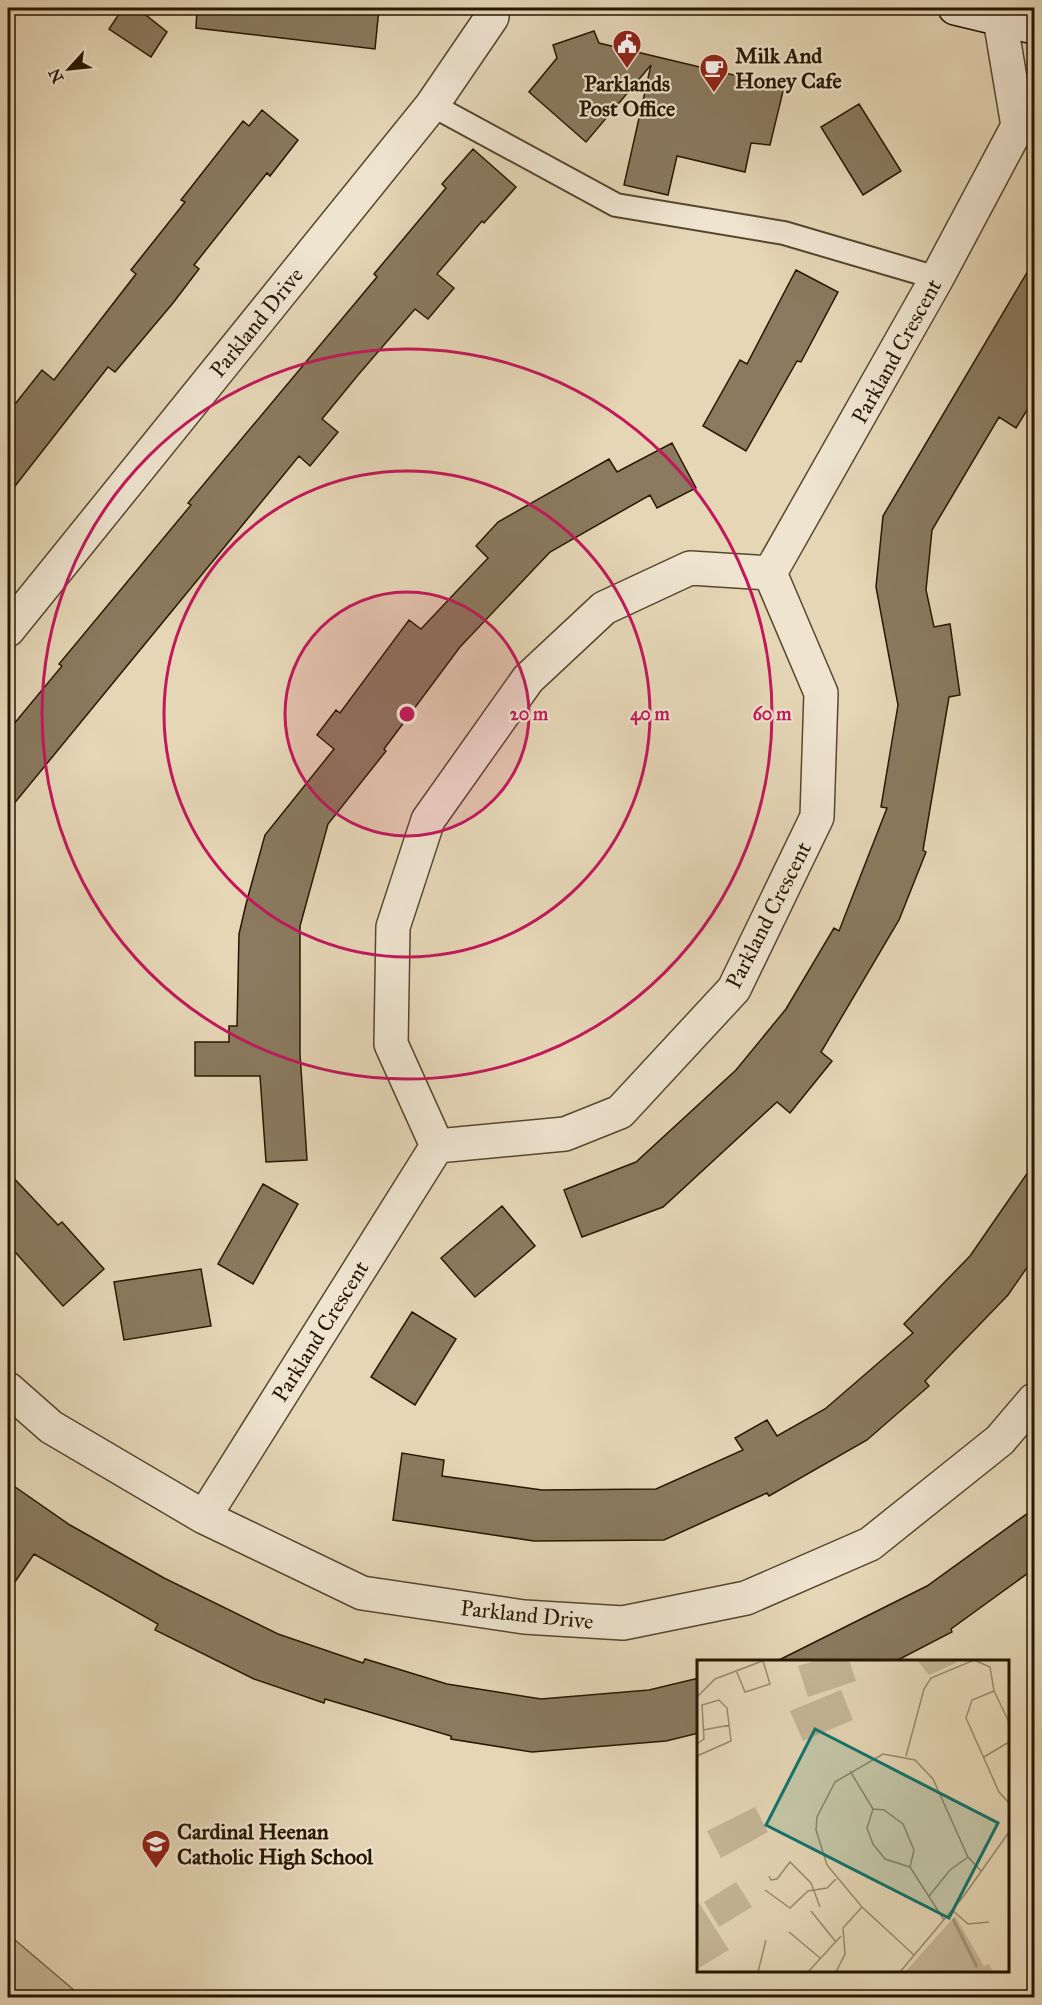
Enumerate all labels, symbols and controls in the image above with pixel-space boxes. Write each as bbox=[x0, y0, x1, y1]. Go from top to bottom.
public building icon: Parklands Post Office bbox=[611, 28, 643, 70]
north arrow bbox=[39, 39, 99, 99]
place label: Milk And Honey Cafe bbox=[735, 42, 842, 94]
cafe icon: Milk And Honey Cafe bbox=[698, 52, 730, 94]
text: N bbox=[44, 65, 68, 86]
place label: Parklands Post Office bbox=[579, 70, 675, 122]
street label: Parkland Drive bbox=[204, 262, 309, 383]
street label: Parkland Crescent bbox=[846, 274, 947, 428]
text: 20 m bbox=[510, 703, 549, 725]
text: 40 m bbox=[630, 703, 671, 726]
text: 60 m bbox=[753, 703, 792, 725]
centre of rings bbox=[397, 704, 417, 724]
street label: Parkland Crescent bbox=[720, 837, 817, 993]
street label: Parkland Crescent bbox=[266, 1256, 375, 1407]
street label: Parkland Drive bbox=[459, 1594, 595, 1635]
inset map bbox=[697, 1660, 1009, 1972]
place label: Cardinal Heenan Catholic High School bbox=[177, 1818, 374, 1870]
school or university icon: Cardinal Heenan Catholic High School bbox=[140, 1828, 172, 1870]

